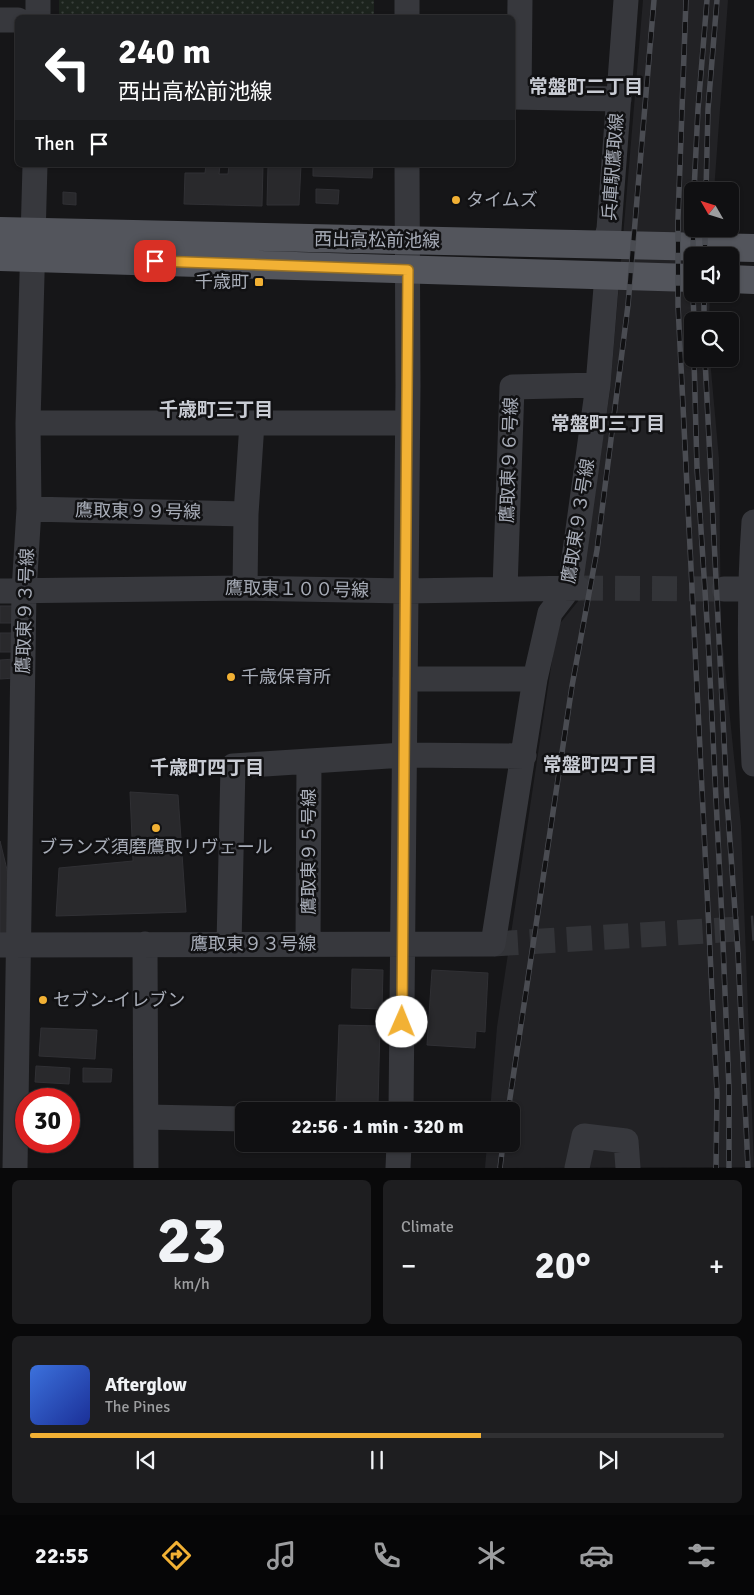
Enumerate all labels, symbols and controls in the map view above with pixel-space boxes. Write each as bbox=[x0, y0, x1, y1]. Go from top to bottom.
text: 240 m bbox=[118, 30, 211, 73]
icon: left bbox=[35, 35, 100, 100]
district label: 常盤町二丁目 bbox=[529, 75, 643, 99]
text: 西出高松前池線 bbox=[118, 78, 272, 105]
street label: 兵庫駅鷹取線 bbox=[598, 112, 628, 222]
icon: arrive bbox=[85, 130, 113, 158]
text: Then bbox=[35, 132, 75, 156]
north arrow bbox=[684, 182, 739, 238]
map controls bbox=[684, 182, 739, 367]
place label: タイムズ bbox=[466, 189, 538, 211]
marker: タイムズ bbox=[450, 194, 462, 206]
street label: 西出高松前池線 bbox=[314, 228, 440, 252]
pin bbox=[134, 240, 176, 282]
icon: arrive bbox=[141, 247, 169, 275]
button: sound bbox=[684, 247, 739, 302]
place label: 千歳町 bbox=[195, 271, 249, 293]
marker: 千歳町 bbox=[253, 276, 265, 288]
button: search bbox=[684, 312, 739, 367]
street label: 鷹取東９６号線 bbox=[496, 397, 522, 523]
district label: 千歳町三丁目 bbox=[159, 398, 273, 422]
district label: 常盤町三丁目 bbox=[551, 412, 665, 436]
street label: 鷹取東９３号線 bbox=[557, 457, 599, 585]
street label: 鷹取東９９号線 bbox=[75, 499, 201, 523]
street label: 鷹取東９３号線 bbox=[12, 548, 38, 674]
street label: 鷹取東１００号線 bbox=[225, 577, 369, 601]
place label: 千歳保育所 bbox=[241, 666, 331, 688]
marker: 千歳保育所 bbox=[225, 671, 237, 683]
district label: 常盤町四丁目 bbox=[543, 753, 657, 777]
district label: 千歳町四丁目 bbox=[150, 756, 264, 780]
street label: 鷹取東９５号線 bbox=[298, 789, 320, 915]
marker: ブランズ須磨鷹取リヴェール bbox=[150, 822, 162, 834]
place label: ブランズ須磨鷹取リヴェール bbox=[39, 836, 273, 858]
street label: 鷹取東９３号線 bbox=[190, 933, 316, 955]
place label: セブン-イレブン bbox=[53, 989, 185, 1011]
marker: セブン-イレブン bbox=[37, 994, 49, 1006]
position arrow bbox=[375, 995, 427, 1047]
speed limit sign: 30 bbox=[15, 1088, 80, 1153]
text: 22:56 · 1 min · 320 m bbox=[291, 1115, 464, 1139]
text: 23 bbox=[156, 1201, 227, 1281]
text: Climate bbox=[401, 1217, 454, 1237]
text: 20° bbox=[534, 1242, 591, 1289]
text: − bbox=[401, 1249, 416, 1283]
text: + bbox=[709, 1249, 724, 1283]
text: km/h bbox=[173, 1274, 210, 1294]
text: Afterglow bbox=[105, 1373, 187, 1397]
text: The Pines bbox=[105, 1397, 170, 1417]
icon: previous bbox=[132, 1446, 160, 1474]
icon: pause bbox=[363, 1446, 391, 1474]
icon: next bbox=[594, 1446, 622, 1474]
icon: directions bbox=[159, 1538, 194, 1573]
icon: music bbox=[264, 1538, 299, 1573]
icon: phone bbox=[369, 1538, 404, 1573]
icon: climate bbox=[474, 1538, 509, 1573]
icon: car bbox=[579, 1538, 614, 1573]
icon: filters bbox=[684, 1538, 719, 1573]
text: 22:55 bbox=[35, 1542, 89, 1569]

